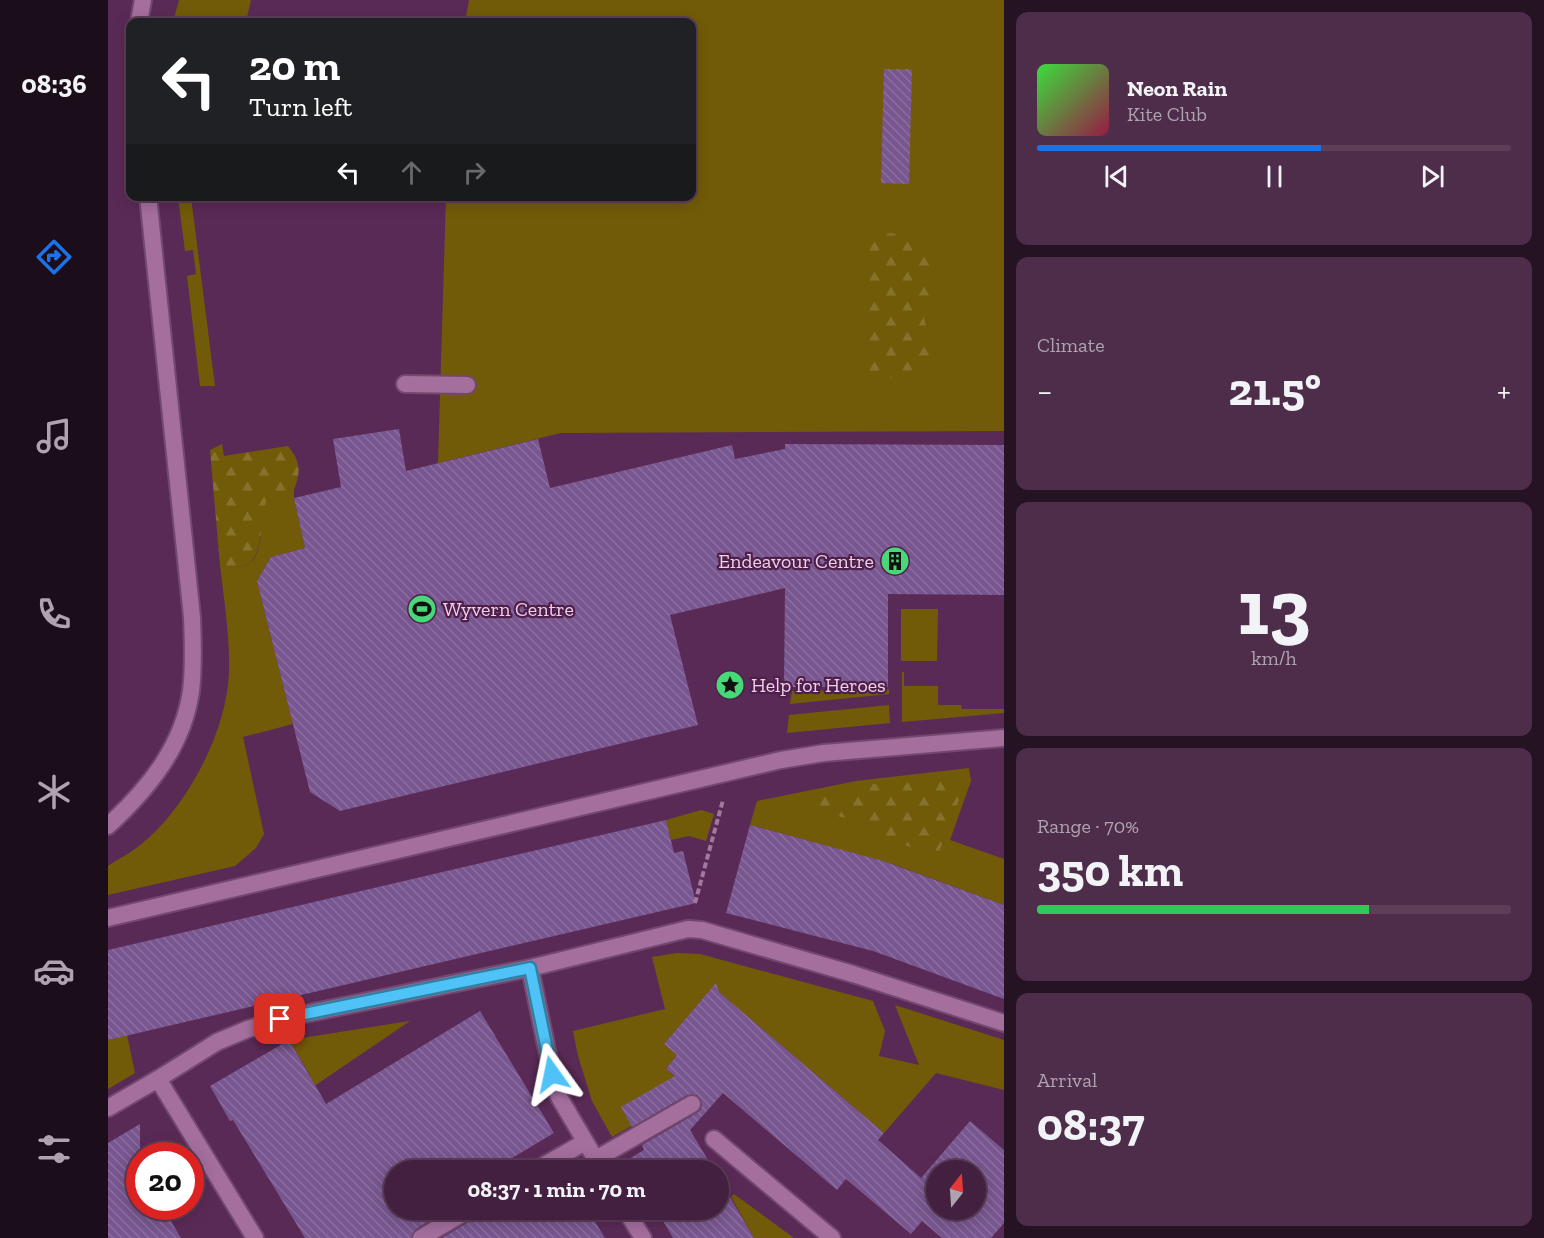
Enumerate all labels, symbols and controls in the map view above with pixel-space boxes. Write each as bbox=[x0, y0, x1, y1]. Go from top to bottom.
text: 20 m bbox=[249, 40, 340, 91]
icon: left bbox=[150, 42, 228, 120]
text: 08:36 bbox=[21, 68, 87, 100]
text: Neon Rain bbox=[1127, 75, 1227, 102]
text: Turn left bbox=[249, 91, 352, 123]
text: Kite Club bbox=[1127, 102, 1207, 126]
icon: left bbox=[332, 156, 365, 189]
icon: ahead bbox=[395, 156, 428, 189]
icon: right bbox=[458, 156, 491, 189]
icon: previous bbox=[1100, 160, 1133, 193]
icon: pause bbox=[1258, 160, 1291, 193]
icon: next bbox=[1416, 160, 1449, 193]
icon: directions bbox=[33, 236, 75, 278]
text: Climate bbox=[1037, 333, 1105, 357]
text: 21.5° bbox=[1229, 363, 1321, 417]
text: − bbox=[1037, 371, 1052, 410]
text: + bbox=[1497, 371, 1511, 410]
icon: music bbox=[33, 415, 75, 457]
building icon: Endeavour Centre bbox=[879, 545, 911, 577]
place label: Endeavour Centre bbox=[718, 549, 874, 573]
text: 13 bbox=[1237, 560, 1311, 654]
icon: phone bbox=[33, 593, 75, 635]
sports icon: Wyvern Centre bbox=[406, 593, 438, 625]
place label: Wyvern Centre bbox=[443, 597, 574, 621]
text: km/h bbox=[1251, 646, 1297, 670]
place icon: Help for Heroes bbox=[714, 669, 746, 701]
place label: Help for Heroes bbox=[751, 673, 886, 697]
icon: climate bbox=[33, 771, 75, 813]
text: Range · 70% bbox=[1037, 814, 1139, 838]
text: 350 km bbox=[1037, 844, 1183, 898]
icon: car bbox=[33, 950, 75, 992]
pin bbox=[254, 993, 305, 1044]
icon: arrive bbox=[263, 1002, 296, 1035]
position arrow bbox=[520, 1042, 584, 1106]
text: Arrival bbox=[1037, 1068, 1097, 1092]
text: 08:37 bbox=[1037, 1098, 1145, 1152]
icon: filters bbox=[33, 1128, 75, 1170]
speed limit sign: 20 bbox=[126, 1142, 204, 1220]
north arrow bbox=[926, 1160, 986, 1220]
map controls bbox=[926, 1160, 986, 1220]
text: 08:37 · 1 min · 70 m bbox=[467, 1176, 646, 1203]

